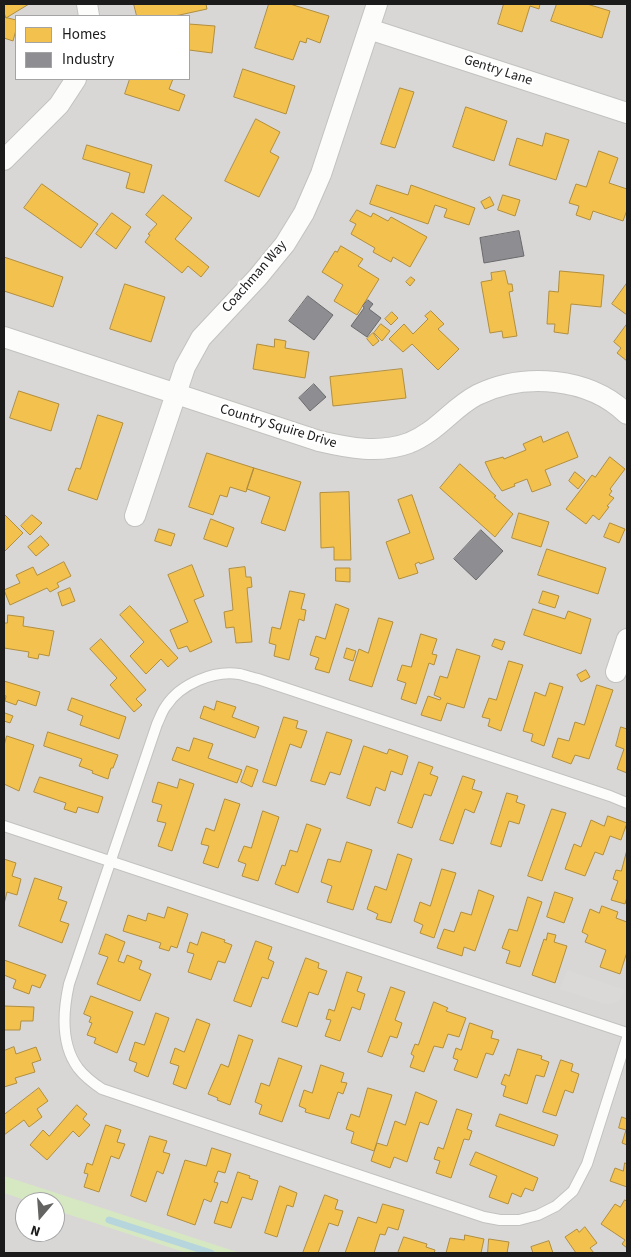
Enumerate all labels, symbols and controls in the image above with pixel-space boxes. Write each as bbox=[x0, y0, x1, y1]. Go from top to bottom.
legend bbox=[15, 15, 190, 80]
text: Homes bbox=[62, 24, 106, 45]
text: Industry bbox=[62, 49, 114, 70]
street label: Gentry Lane bbox=[462, 52, 534, 90]
street label: Coachman Way bbox=[219, 238, 291, 316]
street label: Country Squire Drive bbox=[218, 401, 338, 453]
north arrow bbox=[15, 1192, 65, 1242]
text: N bbox=[28, 1219, 43, 1241]

